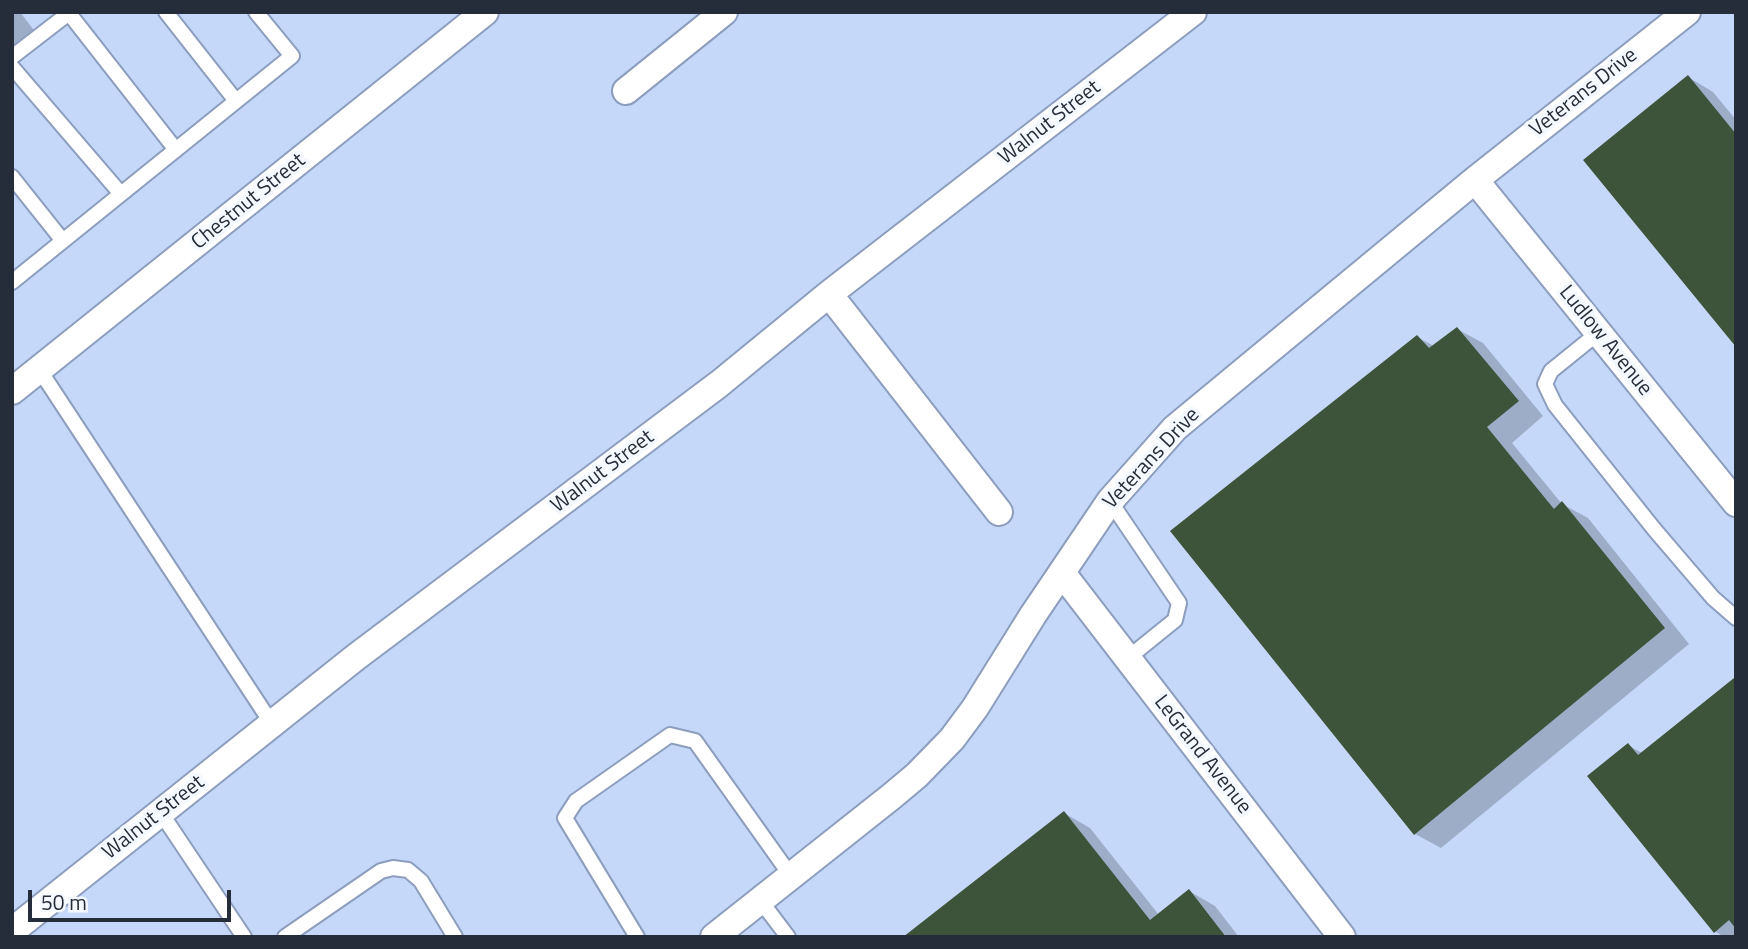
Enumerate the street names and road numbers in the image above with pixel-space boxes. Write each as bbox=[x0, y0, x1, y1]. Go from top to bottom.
street label: Veterans Drive bbox=[1525, 43, 1643, 143]
street label: Walnut Street bbox=[994, 75, 1106, 171]
street label: Chestnut Street bbox=[187, 148, 311, 256]
street label: Ludlow Avenue bbox=[1553, 281, 1657, 401]
street label: Veterans Drive bbox=[1099, 403, 1205, 515]
street label: Walnut Street bbox=[547, 425, 659, 519]
street label: LeGrand Avenue bbox=[1148, 691, 1256, 819]
street label: Walnut Street bbox=[98, 770, 210, 866]

